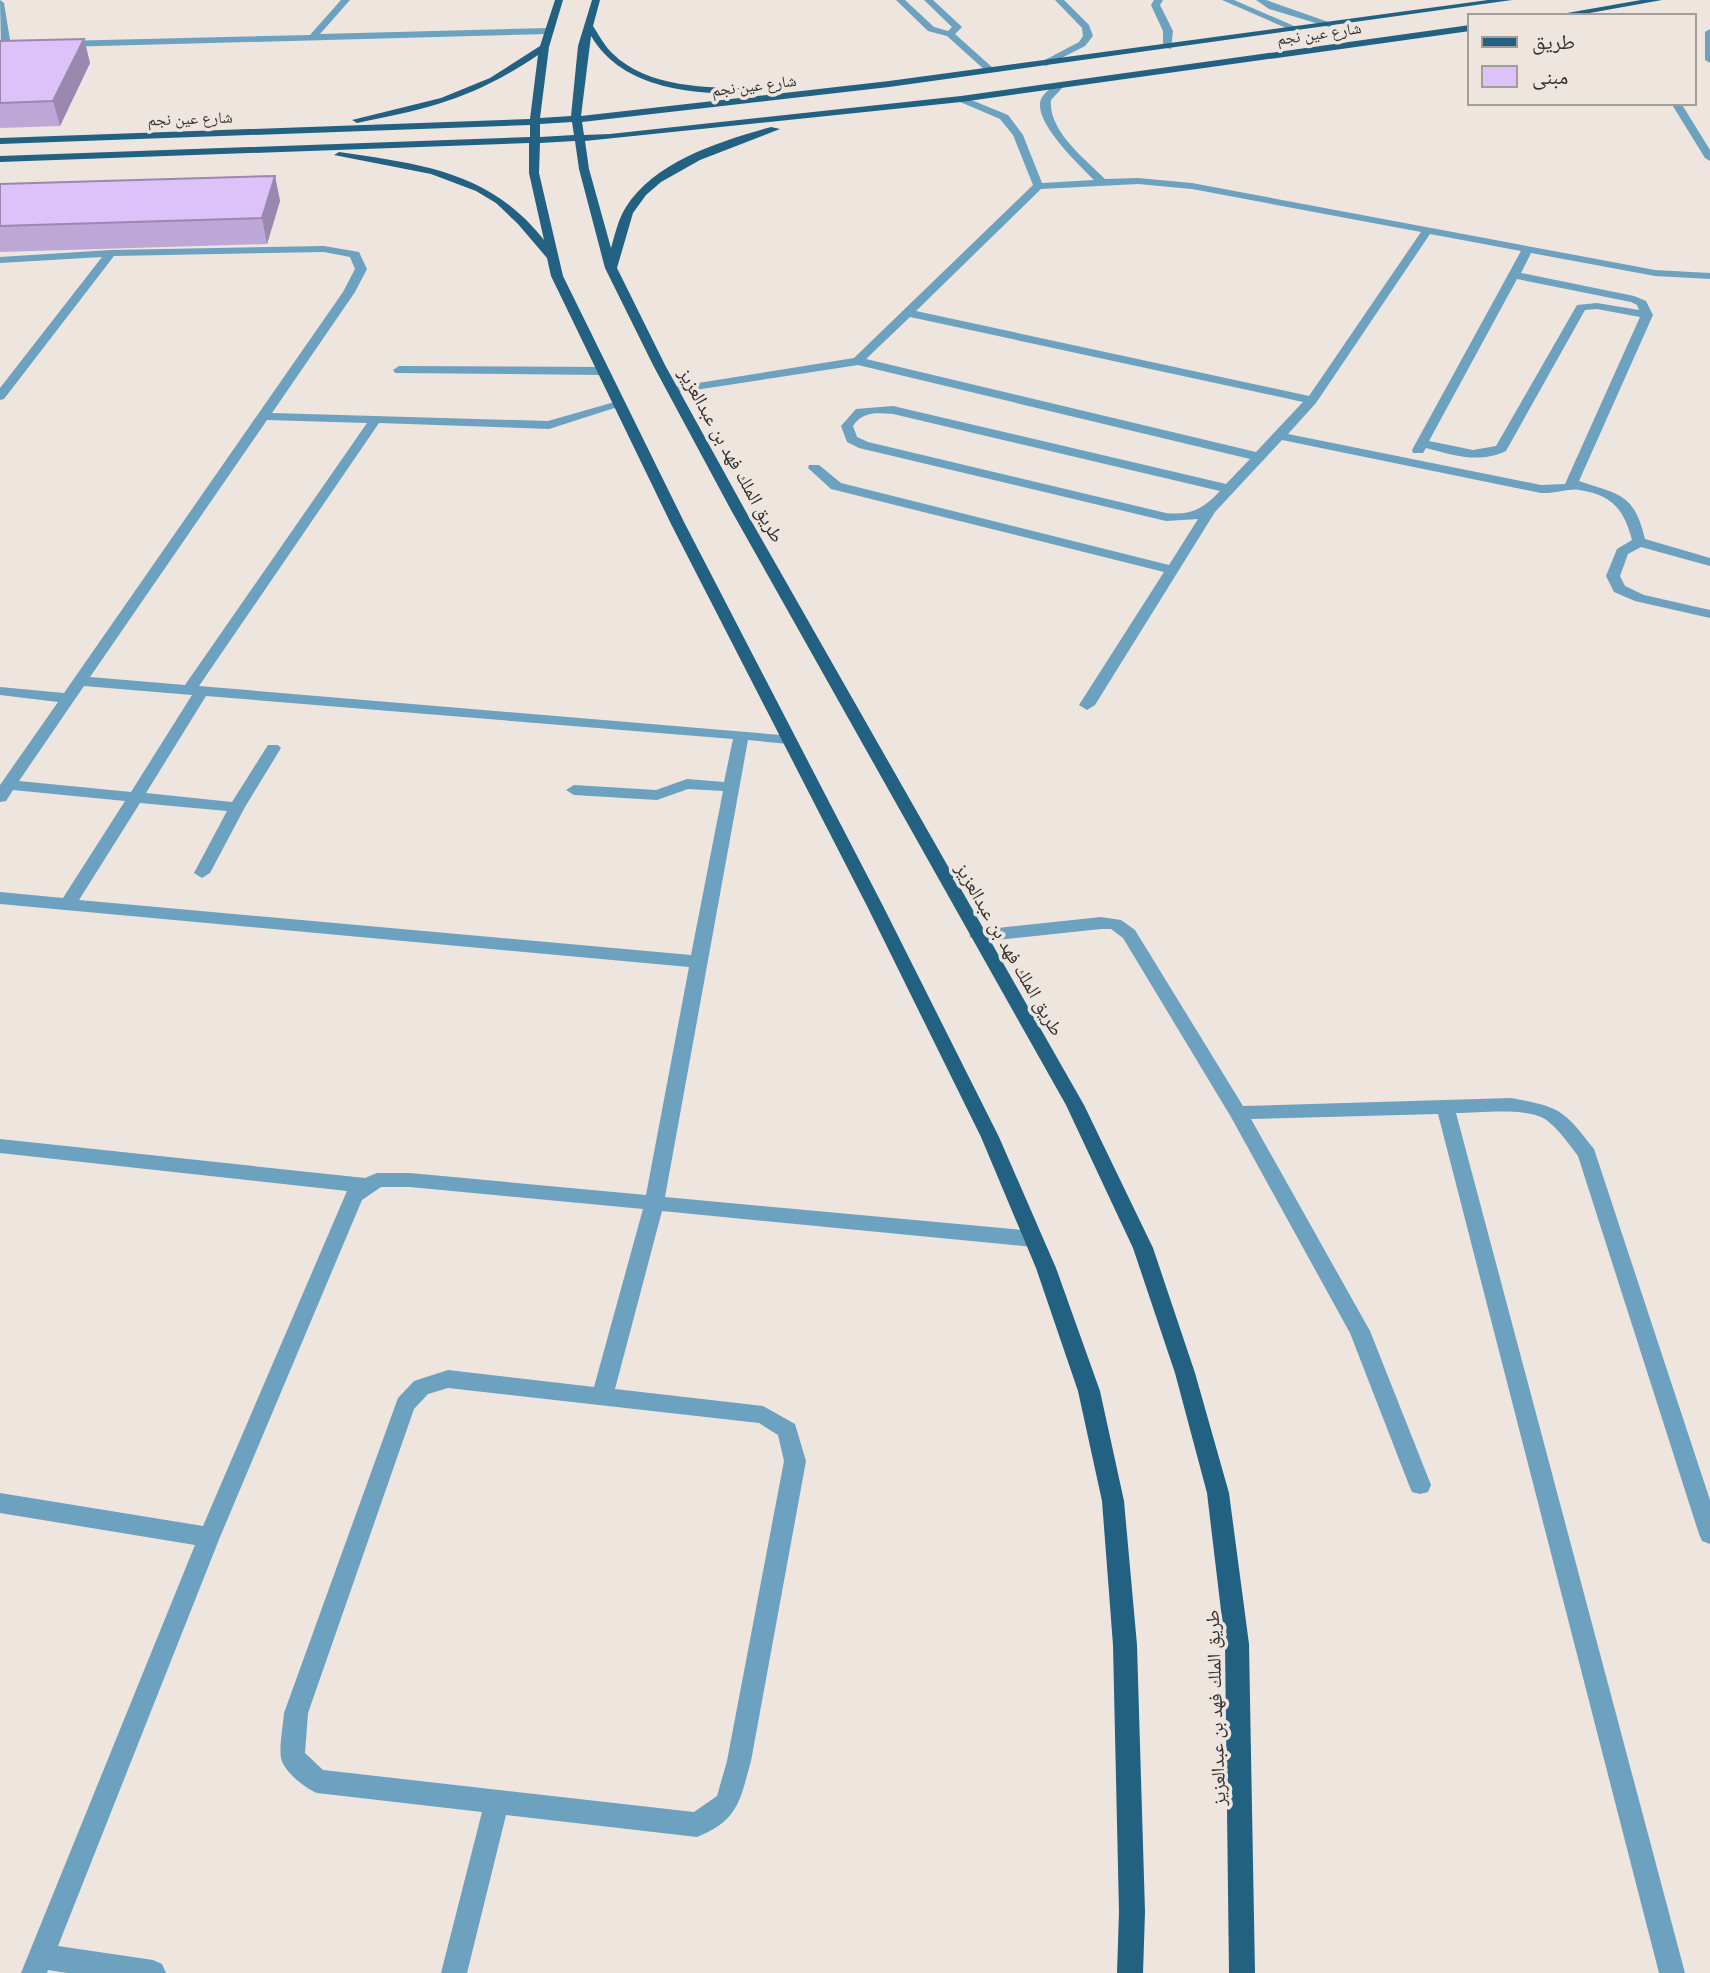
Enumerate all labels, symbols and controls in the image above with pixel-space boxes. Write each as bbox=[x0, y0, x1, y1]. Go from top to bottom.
legend bbox=[1468, 14, 1696, 105]
street label: شارع عين نجم bbox=[1276, 19, 1363, 50]
text: طريق bbox=[1532, 30, 1575, 55]
text: مبنى bbox=[1532, 65, 1568, 90]
street label: شارع عين نجم bbox=[711, 72, 798, 101]
street label: شارع عين نجم bbox=[147, 109, 233, 130]
street label: طريق الملك فهد بن عبدالعزيز bbox=[674, 364, 788, 547]
street label: طريق الملك فهد بن عبدالعزيز bbox=[950, 858, 1068, 1040]
street label: طريق الملك فهد بن عبدالعزيز bbox=[1202, 1610, 1230, 1807]

